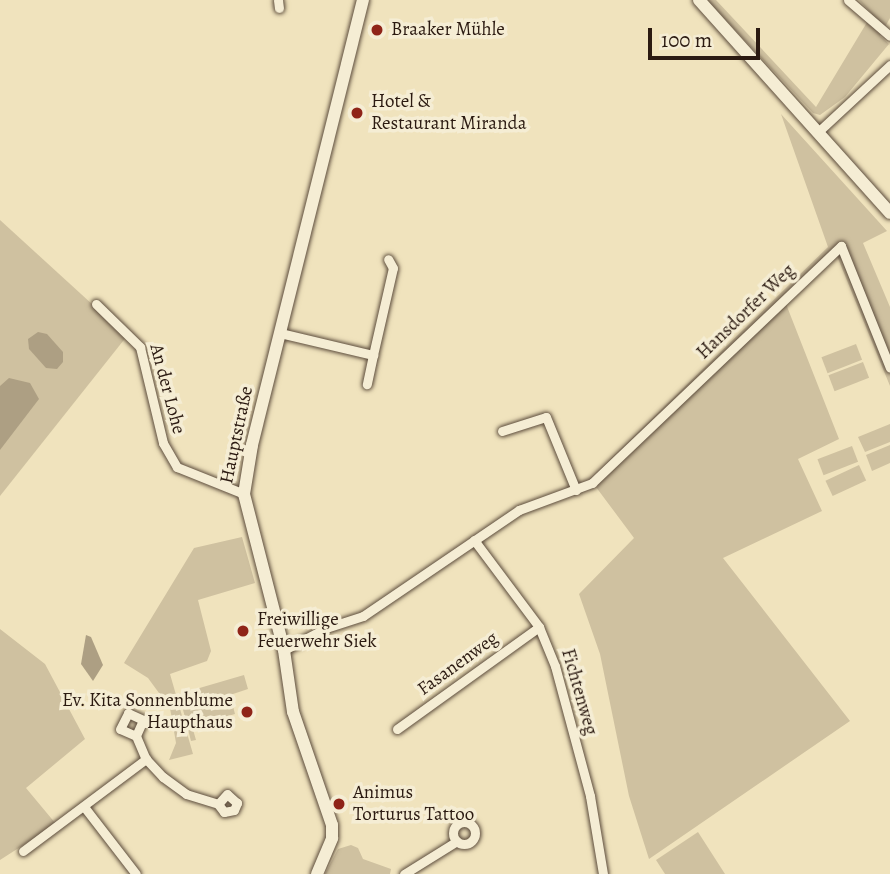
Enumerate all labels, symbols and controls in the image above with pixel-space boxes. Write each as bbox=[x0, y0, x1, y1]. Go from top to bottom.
scale bar bbox=[652, 14, 764, 58]
place label: Braaker Mühle bbox=[391, 19, 505, 41]
marker: Braaker Mühle bbox=[369, 22, 385, 38]
text: 100 m bbox=[661, 26, 712, 54]
place label: Hotel & Restaurant Miranda bbox=[371, 91, 527, 135]
marker: Hotel & Restaurant Miranda bbox=[349, 105, 365, 121]
street label: Hansdorfer Weg bbox=[692, 260, 800, 364]
street label: An der Lohe bbox=[144, 341, 190, 437]
street label: Hauptstraße bbox=[216, 384, 258, 486]
place label: Freiwillige Feuerwehr Siek bbox=[257, 609, 377, 653]
marker: Freiwillige Feuerwehr Siek bbox=[235, 623, 251, 639]
street label: Fasanenweg bbox=[413, 627, 503, 701]
street label: Fichtenweg bbox=[556, 646, 602, 738]
place label: Ev. Kita Sonnenblume Haupthaus bbox=[62, 690, 233, 734]
marker: Ev. Kita Sonnenblume Haupthaus bbox=[239, 704, 255, 720]
place label: Animus Torturus Tattoo bbox=[353, 782, 474, 826]
marker: Animus Torturus Tattoo bbox=[331, 796, 347, 812]

